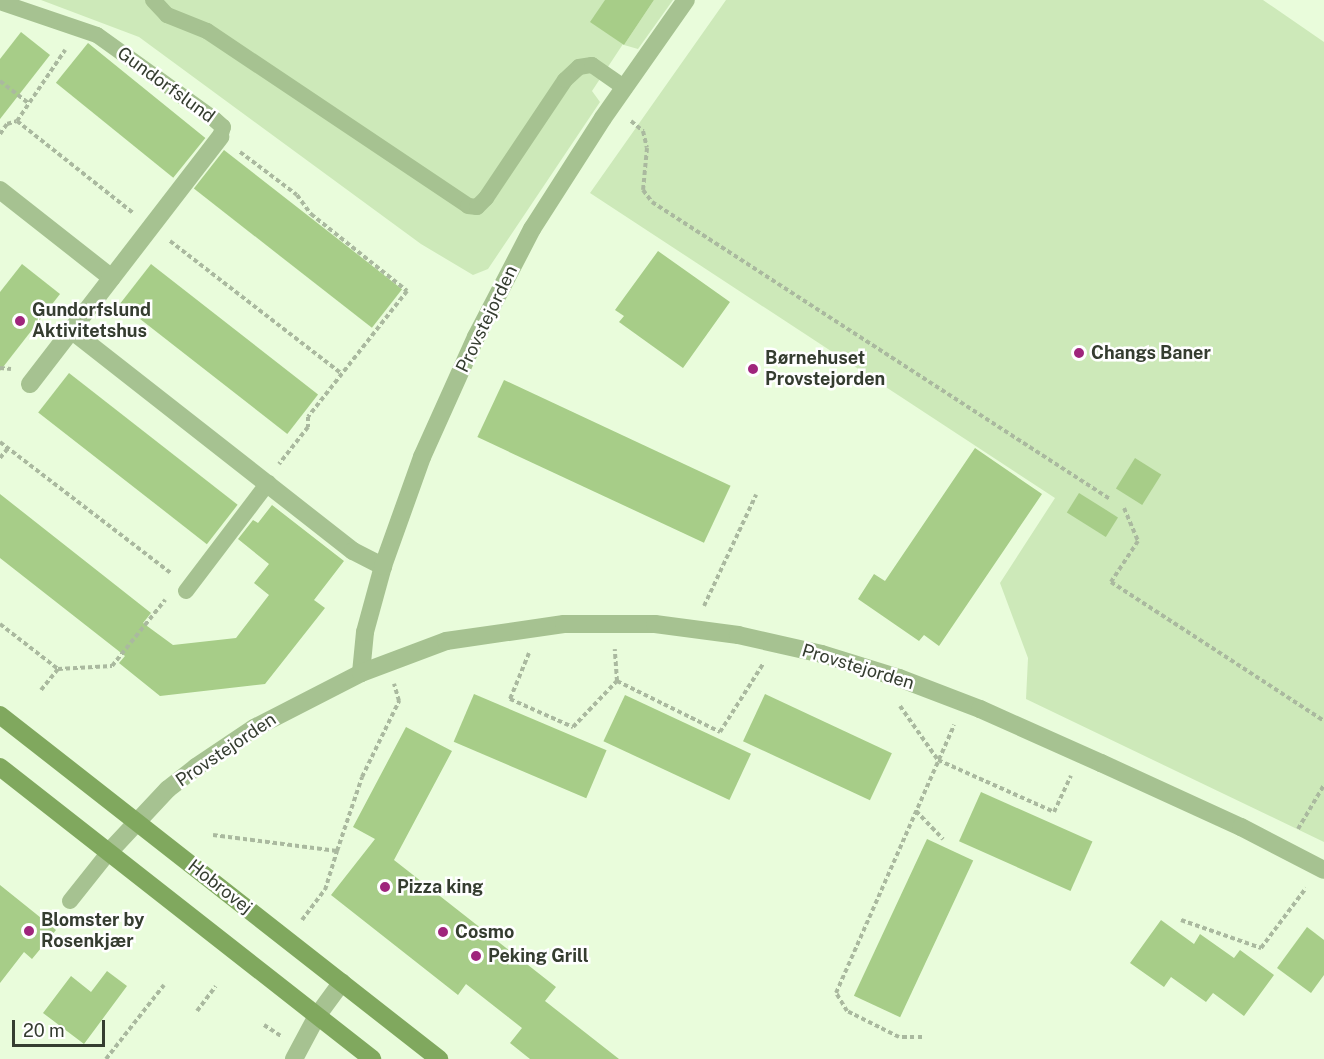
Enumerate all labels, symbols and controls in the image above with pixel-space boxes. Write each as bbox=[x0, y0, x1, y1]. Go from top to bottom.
street label: Gundorfslund bbox=[113, 42, 219, 128]
street label: Provstejorden bbox=[452, 262, 522, 376]
place label: Gundorfslund Aktivitetshus bbox=[32, 300, 151, 342]
marker: Gundorfslund Aktivitetshus bbox=[13, 314, 27, 328]
place label: Changs Baner bbox=[1091, 342, 1211, 364]
marker: Changs Baner bbox=[1072, 346, 1086, 360]
place label: Børnehuset Provstejorden bbox=[765, 348, 885, 391]
marker: Børnehuset Provstejorden bbox=[746, 362, 760, 376]
street label: Provstejorden bbox=[799, 640, 917, 694]
street label: Provstejorden bbox=[172, 709, 280, 791]
street label: Hobrovej bbox=[184, 855, 256, 919]
place label: Pizza king bbox=[397, 876, 483, 898]
marker: Pizza king bbox=[378, 880, 392, 894]
place label: Blomster by Rosenkjær bbox=[41, 910, 144, 952]
place label: Cosmo bbox=[455, 921, 514, 943]
marker: Blomster by Rosenkjær bbox=[22, 924, 36, 938]
marker: Cosmo bbox=[436, 925, 450, 939]
place label: Peking Grill bbox=[488, 945, 589, 967]
marker: Peking Grill bbox=[469, 949, 483, 963]
scale bar bbox=[15, 1008, 108, 1046]
text: 20 m bbox=[23, 1020, 65, 1041]

